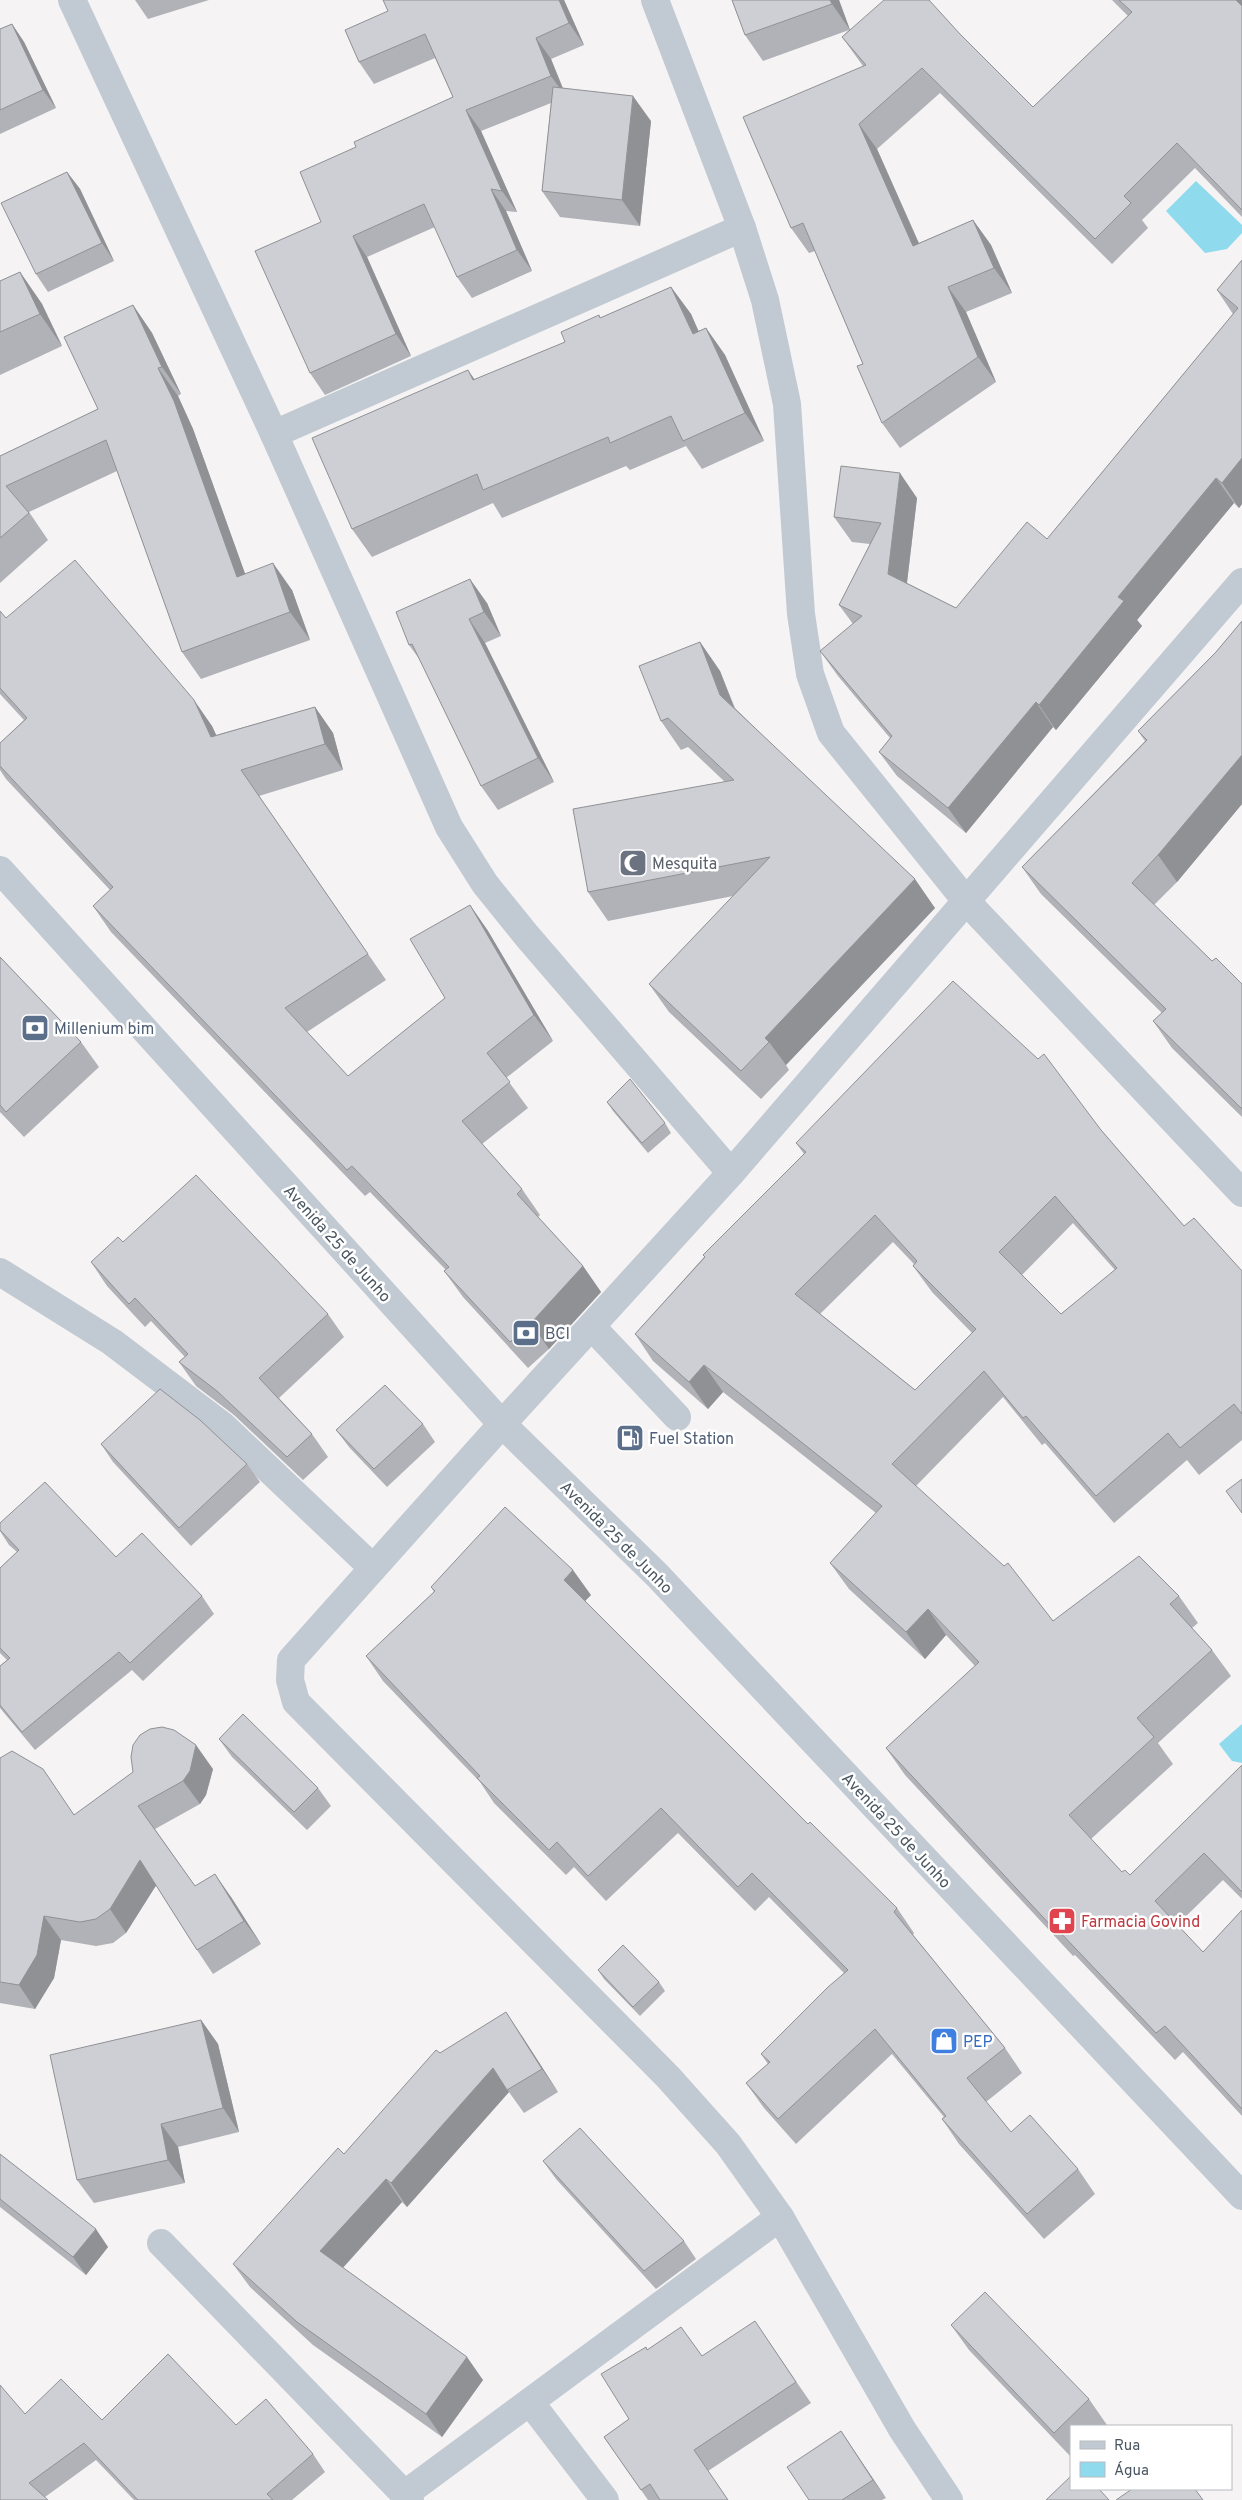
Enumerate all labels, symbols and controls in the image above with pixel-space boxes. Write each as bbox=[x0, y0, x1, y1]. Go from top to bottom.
mosque icon: Mesquita bbox=[618, 848, 648, 878]
place label: Mesquita bbox=[652, 855, 717, 875]
bank icon: Millenium bim bbox=[20, 1013, 50, 1043]
place label: Millenium bim bbox=[54, 1020, 154, 1040]
street label: Avenida 25 de Junho bbox=[279, 1182, 395, 1307]
bank icon: BCI bbox=[511, 1318, 541, 1348]
place label: BCI bbox=[545, 1325, 570, 1345]
fuel station icon: Fuel Station bbox=[615, 1423, 645, 1453]
place label: Fuel Station bbox=[649, 1430, 734, 1450]
street label: Avenida 25 de Junho bbox=[555, 1478, 676, 1599]
street label: Avenida 25 de Junho bbox=[837, 1769, 954, 1893]
pharmacy icon: Farmacia Govind bbox=[1047, 1906, 1077, 1936]
place label: Farmacia Govind bbox=[1081, 1913, 1200, 1933]
shop icon: PEP bbox=[929, 2026, 959, 2056]
place label: PEP bbox=[963, 2033, 993, 2053]
legend bbox=[1070, 2425, 1232, 2490]
text: Rua bbox=[1114, 2437, 1140, 2456]
text: Água bbox=[1114, 2461, 1149, 2481]

